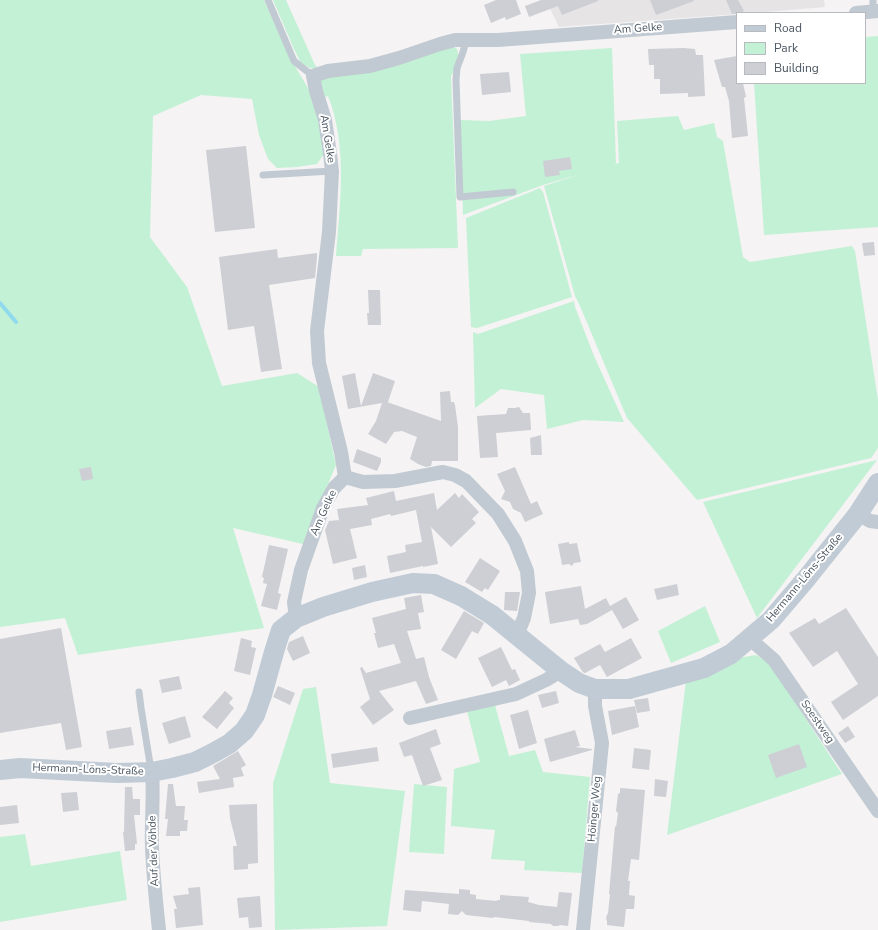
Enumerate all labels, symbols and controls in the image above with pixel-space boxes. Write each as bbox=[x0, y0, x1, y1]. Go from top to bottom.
legend bbox=[736, 12, 866, 84]
text: Road bbox=[774, 20, 802, 36]
street label: Am Gelke bbox=[613, 21, 663, 37]
text: Park bbox=[774, 40, 798, 56]
text: Building bbox=[774, 60, 819, 76]
street label: Am Gelke bbox=[317, 114, 337, 164]
street label: Am Gelke bbox=[308, 488, 340, 538]
street label: Hermann-Löns-Straße bbox=[764, 531, 846, 625]
street label: Soestweg bbox=[797, 698, 837, 746]
street label: Hermann-Löns-Straße bbox=[32, 761, 144, 779]
street label: Höinger Weg bbox=[586, 775, 604, 843]
street label: Auf der Vöhde bbox=[146, 815, 162, 887]

